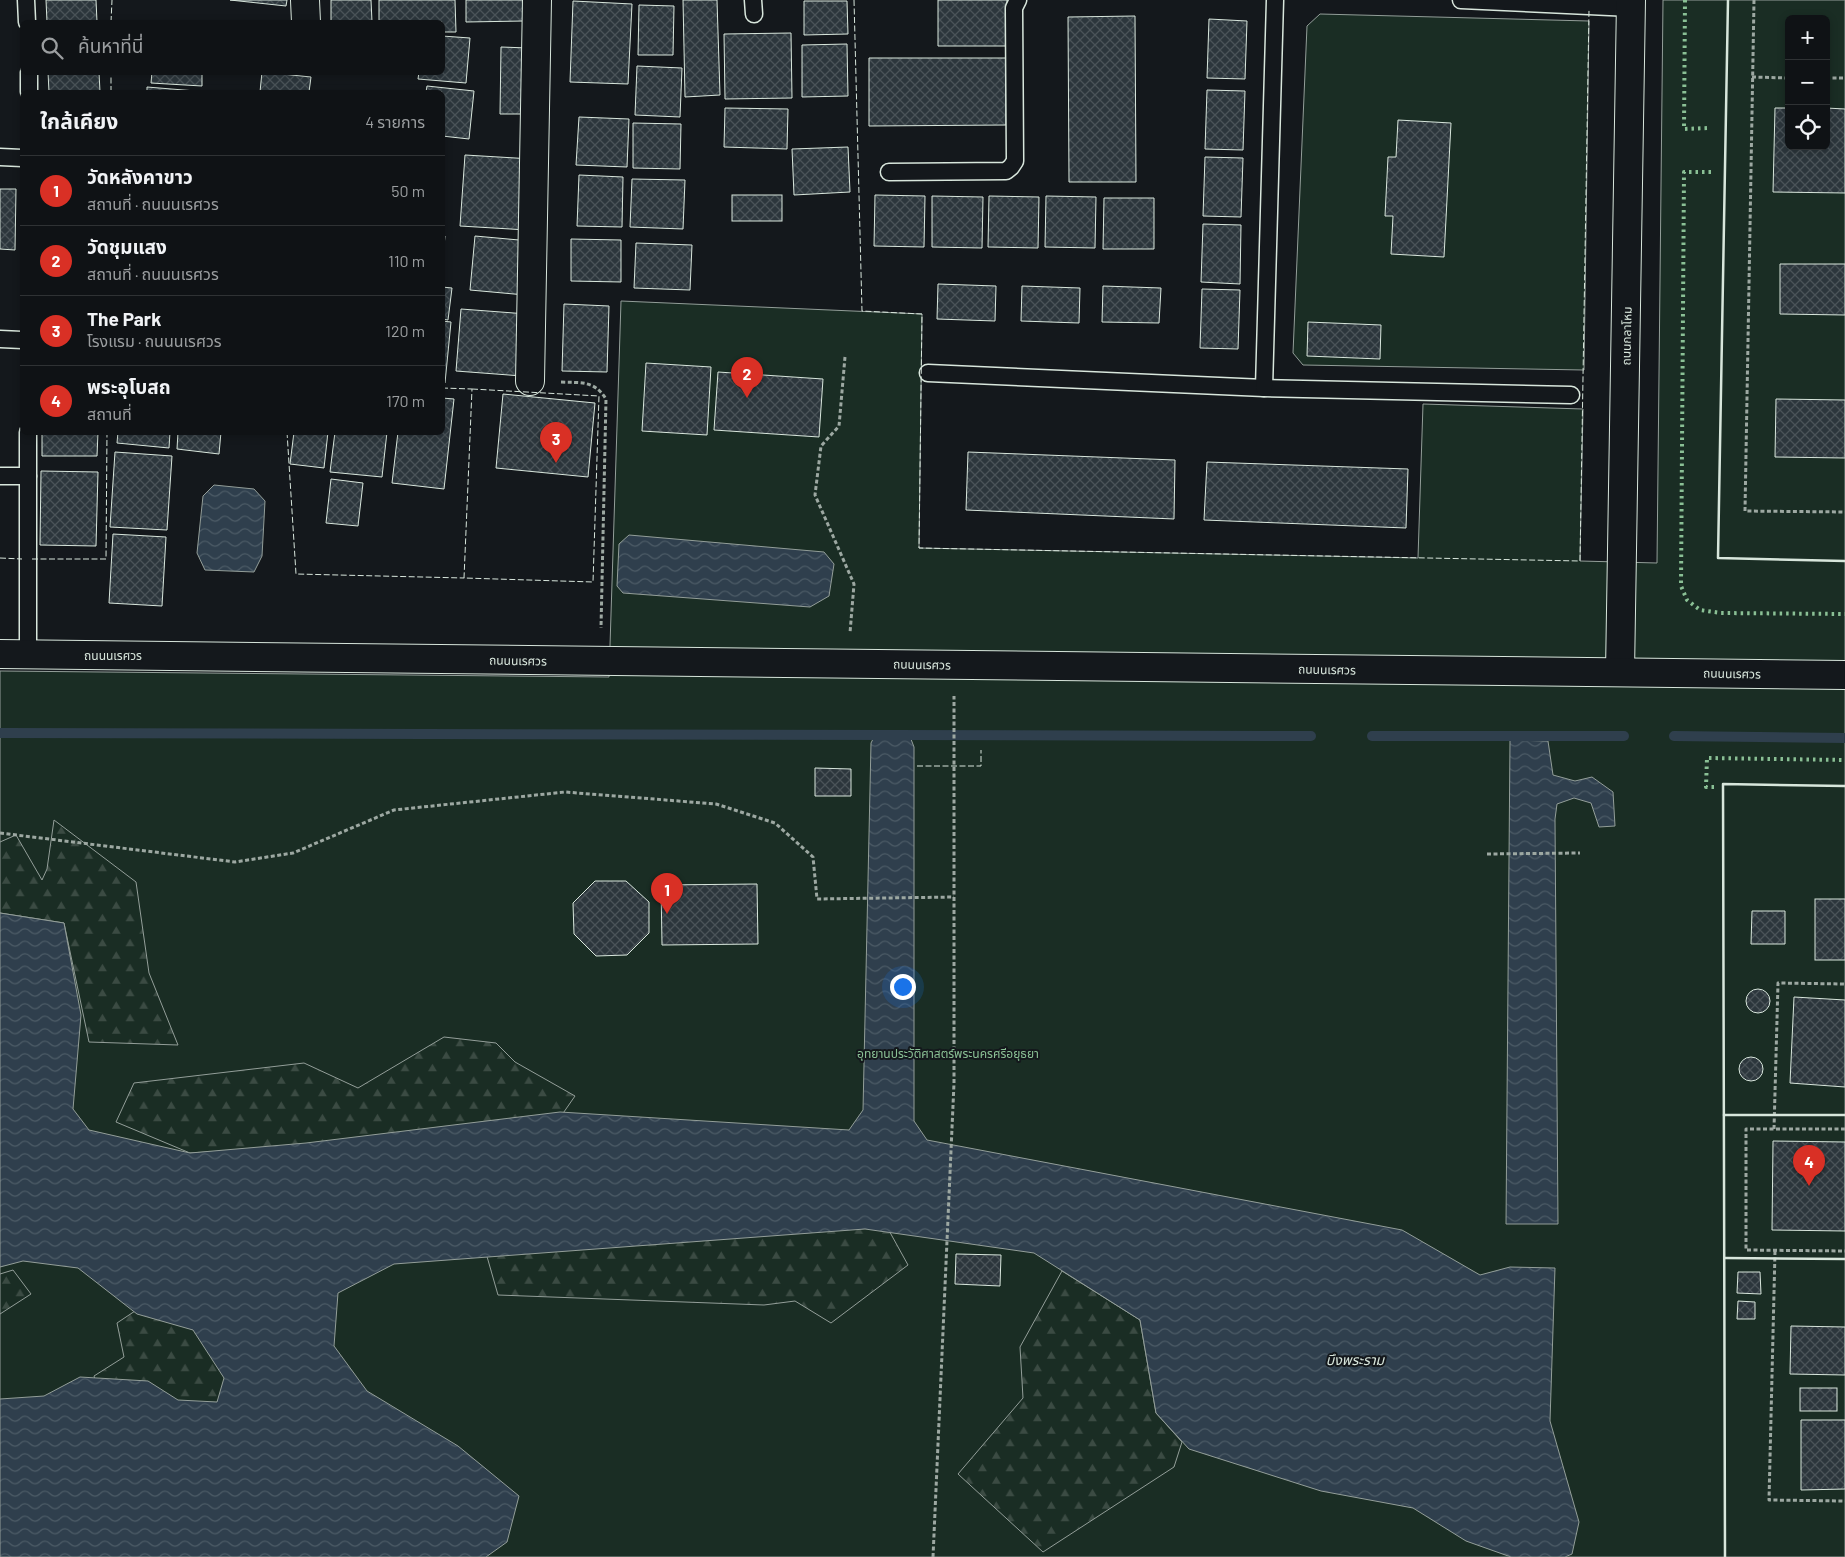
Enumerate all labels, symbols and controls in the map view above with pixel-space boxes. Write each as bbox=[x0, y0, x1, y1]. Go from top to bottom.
map controls bbox=[1785, 15, 1830, 150]
button: + bbox=[1785, 15, 1830, 60]
search box bbox=[20, 20, 445, 75]
icon: search bbox=[38, 34, 66, 62]
text: ค้นหาที่นี่ bbox=[78, 34, 143, 57]
button: − bbox=[1785, 60, 1830, 105]
button: locate bbox=[1785, 105, 1830, 150]
text: ใกล้เคียง bbox=[40, 108, 118, 133]
text: 4 รายการ bbox=[365, 112, 425, 131]
text: วัดหลังคาขาว bbox=[87, 165, 193, 188]
text: 1 bbox=[53, 181, 59, 200]
text: 50 m bbox=[391, 181, 425, 200]
text: สถานที่ · ถนนนเรศวร bbox=[87, 194, 219, 213]
text: วัดชุมแสง bbox=[87, 235, 167, 258]
text: 2 bbox=[52, 251, 60, 270]
text: 110 m bbox=[388, 251, 425, 270]
text: สถานที่ · ถนนนเรศวร bbox=[87, 264, 219, 283]
street label: ถนนกลาโหม bbox=[1618, 306, 1634, 366]
text: The Park bbox=[87, 307, 161, 330]
text: 3 bbox=[52, 321, 60, 340]
text: 120 m bbox=[385, 321, 425, 340]
text: โรงแรม · ถนนนเรศวร bbox=[87, 331, 222, 350]
pin: 2 bbox=[731, 357, 763, 398]
text: พระอุโบสถ bbox=[87, 375, 171, 398]
text: 4 bbox=[51, 391, 61, 410]
text: 170 m bbox=[386, 391, 425, 410]
text: สถานที่ bbox=[87, 404, 132, 423]
pin: 3 bbox=[540, 422, 572, 463]
street label: ถนนนเรศวร bbox=[84, 648, 142, 662]
street label: ถนนนเรศวร bbox=[489, 652, 547, 668]
street label: ถนนนเรศวร bbox=[893, 656, 951, 672]
street label: ถนนนเรศวร bbox=[1298, 661, 1356, 677]
street label: ถนนนเรศวร bbox=[1703, 665, 1761, 681]
pin: 1 bbox=[651, 873, 683, 914]
your location bbox=[890, 974, 916, 1000]
park label: อุทยานประวัติศาสตร์พระนครศรีอยุธยา bbox=[857, 1046, 1039, 1061]
pin: 4 bbox=[1793, 1145, 1825, 1186]
water label: บึงพระราม bbox=[1326, 1351, 1386, 1368]

